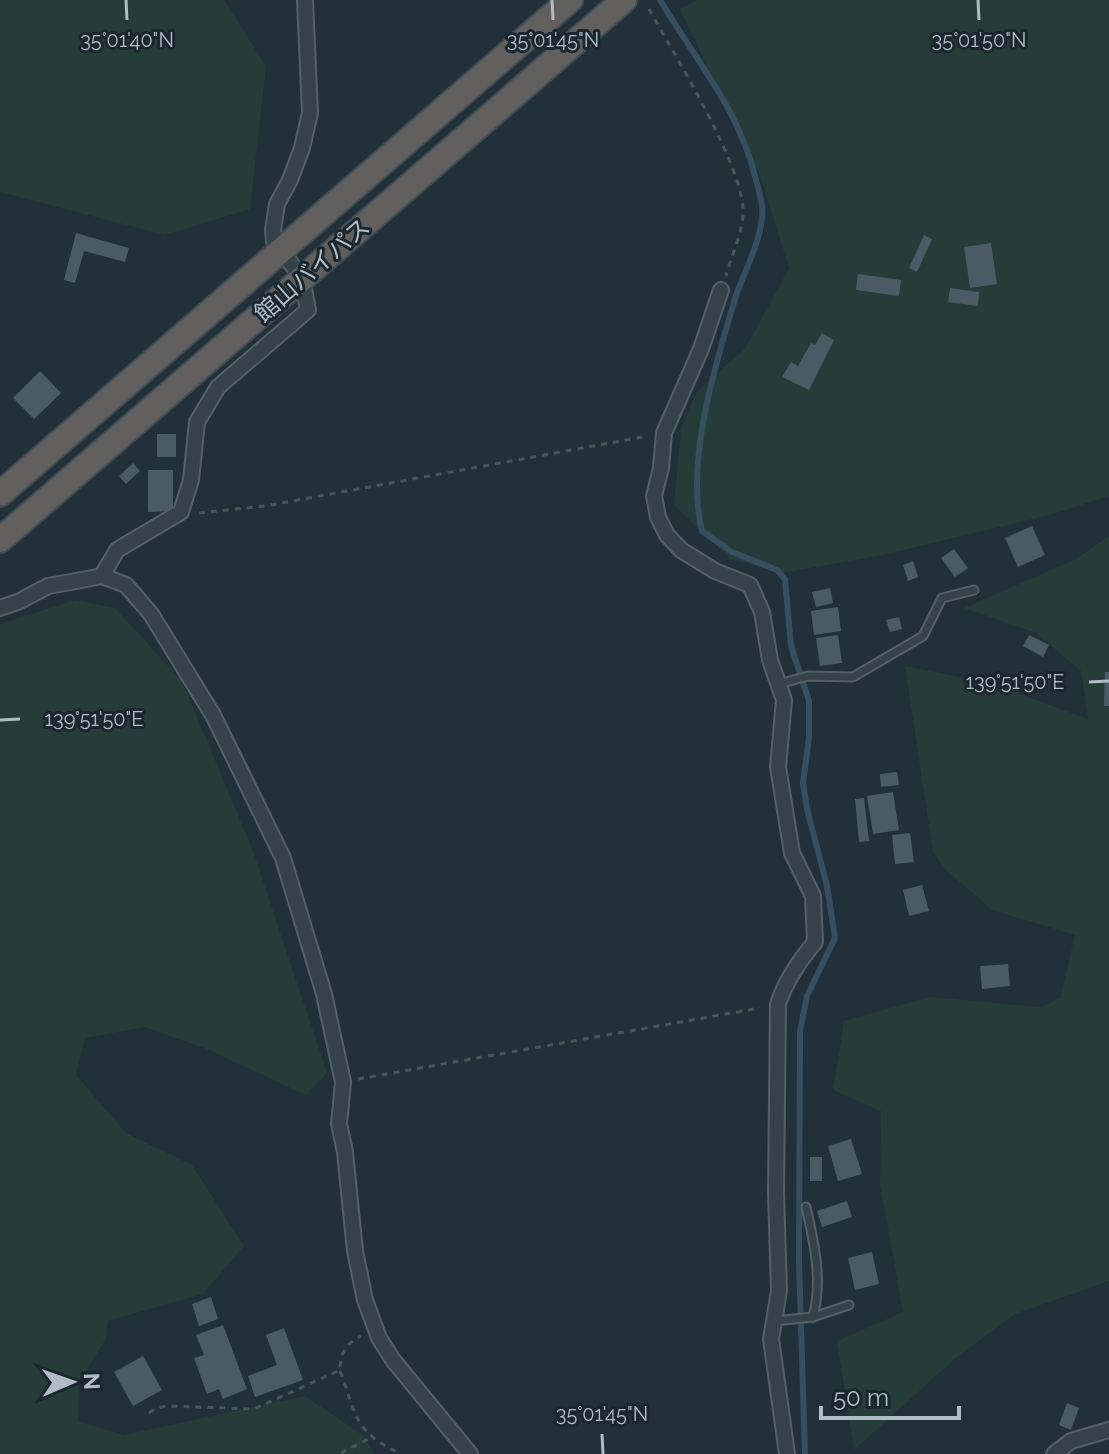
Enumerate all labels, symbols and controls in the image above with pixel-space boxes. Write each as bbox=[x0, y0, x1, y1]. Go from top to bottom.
text: 35°01'40"N bbox=[80, 28, 174, 52]
text: 35°01'45"N bbox=[507, 28, 599, 52]
text: 35°01'50"N bbox=[932, 28, 1026, 52]
street label: 館山バイパス bbox=[248, 212, 376, 328]
text: 139°51'50"E bbox=[966, 670, 1064, 694]
text: 139°51'50"E bbox=[45, 707, 143, 731]
north arrow bbox=[32, 1342, 112, 1422]
scale bar bbox=[821, 1370, 959, 1420]
text: N bbox=[79, 1372, 105, 1390]
text: 50 m bbox=[833, 1383, 889, 1412]
text: 35°01'45"N bbox=[556, 1402, 648, 1426]

